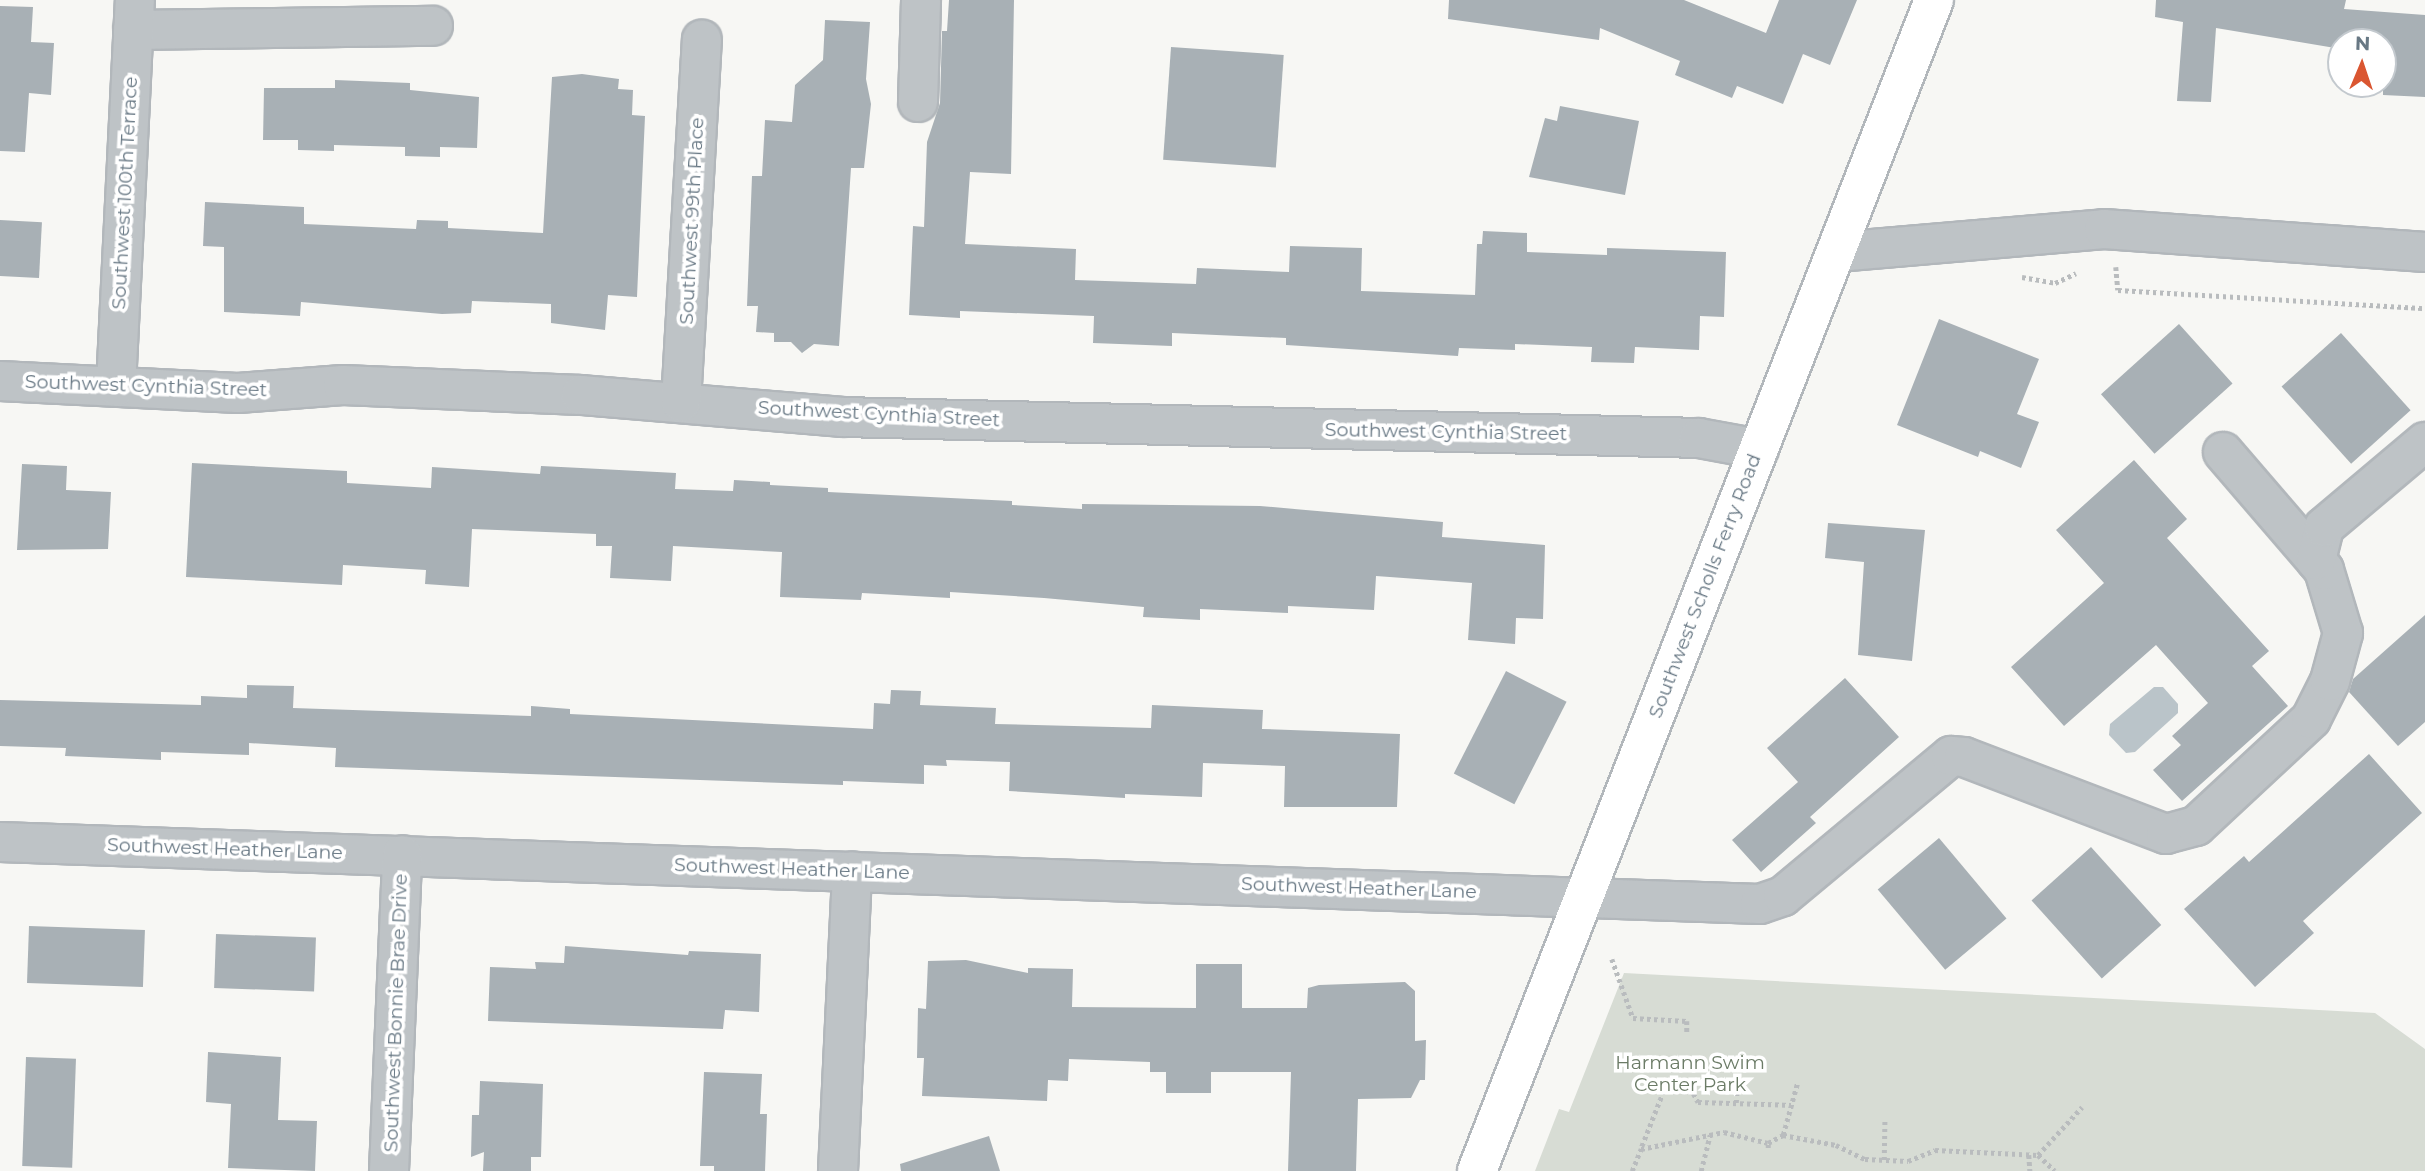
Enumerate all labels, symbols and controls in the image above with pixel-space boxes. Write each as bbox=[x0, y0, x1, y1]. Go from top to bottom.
north arrow bbox=[2327, 28, 2397, 98]
text: N bbox=[2355, 32, 2371, 55]
street label: Southwest 100th Terrace bbox=[108, 76, 142, 310]
street label: Southwest 99th Place bbox=[675, 117, 709, 325]
street label: Southwest Cynthia Street bbox=[24, 370, 268, 402]
street label: Southwest Cynthia Street bbox=[757, 396, 1001, 432]
street label: Southwest Cynthia Street bbox=[1325, 418, 1567, 446]
street label: Southwest Scholls Ferry Road bbox=[1644, 451, 1766, 721]
street label: Southwest Heather Lane bbox=[107, 833, 343, 865]
street label: Southwest Heather Lane bbox=[674, 853, 910, 885]
street label: Southwest Heather Lane bbox=[1241, 872, 1477, 904]
street label: Southwest Bonnie Brae Drive bbox=[380, 873, 412, 1153]
park label: Harmann Swim Center Park bbox=[1615, 1052, 1765, 1096]

